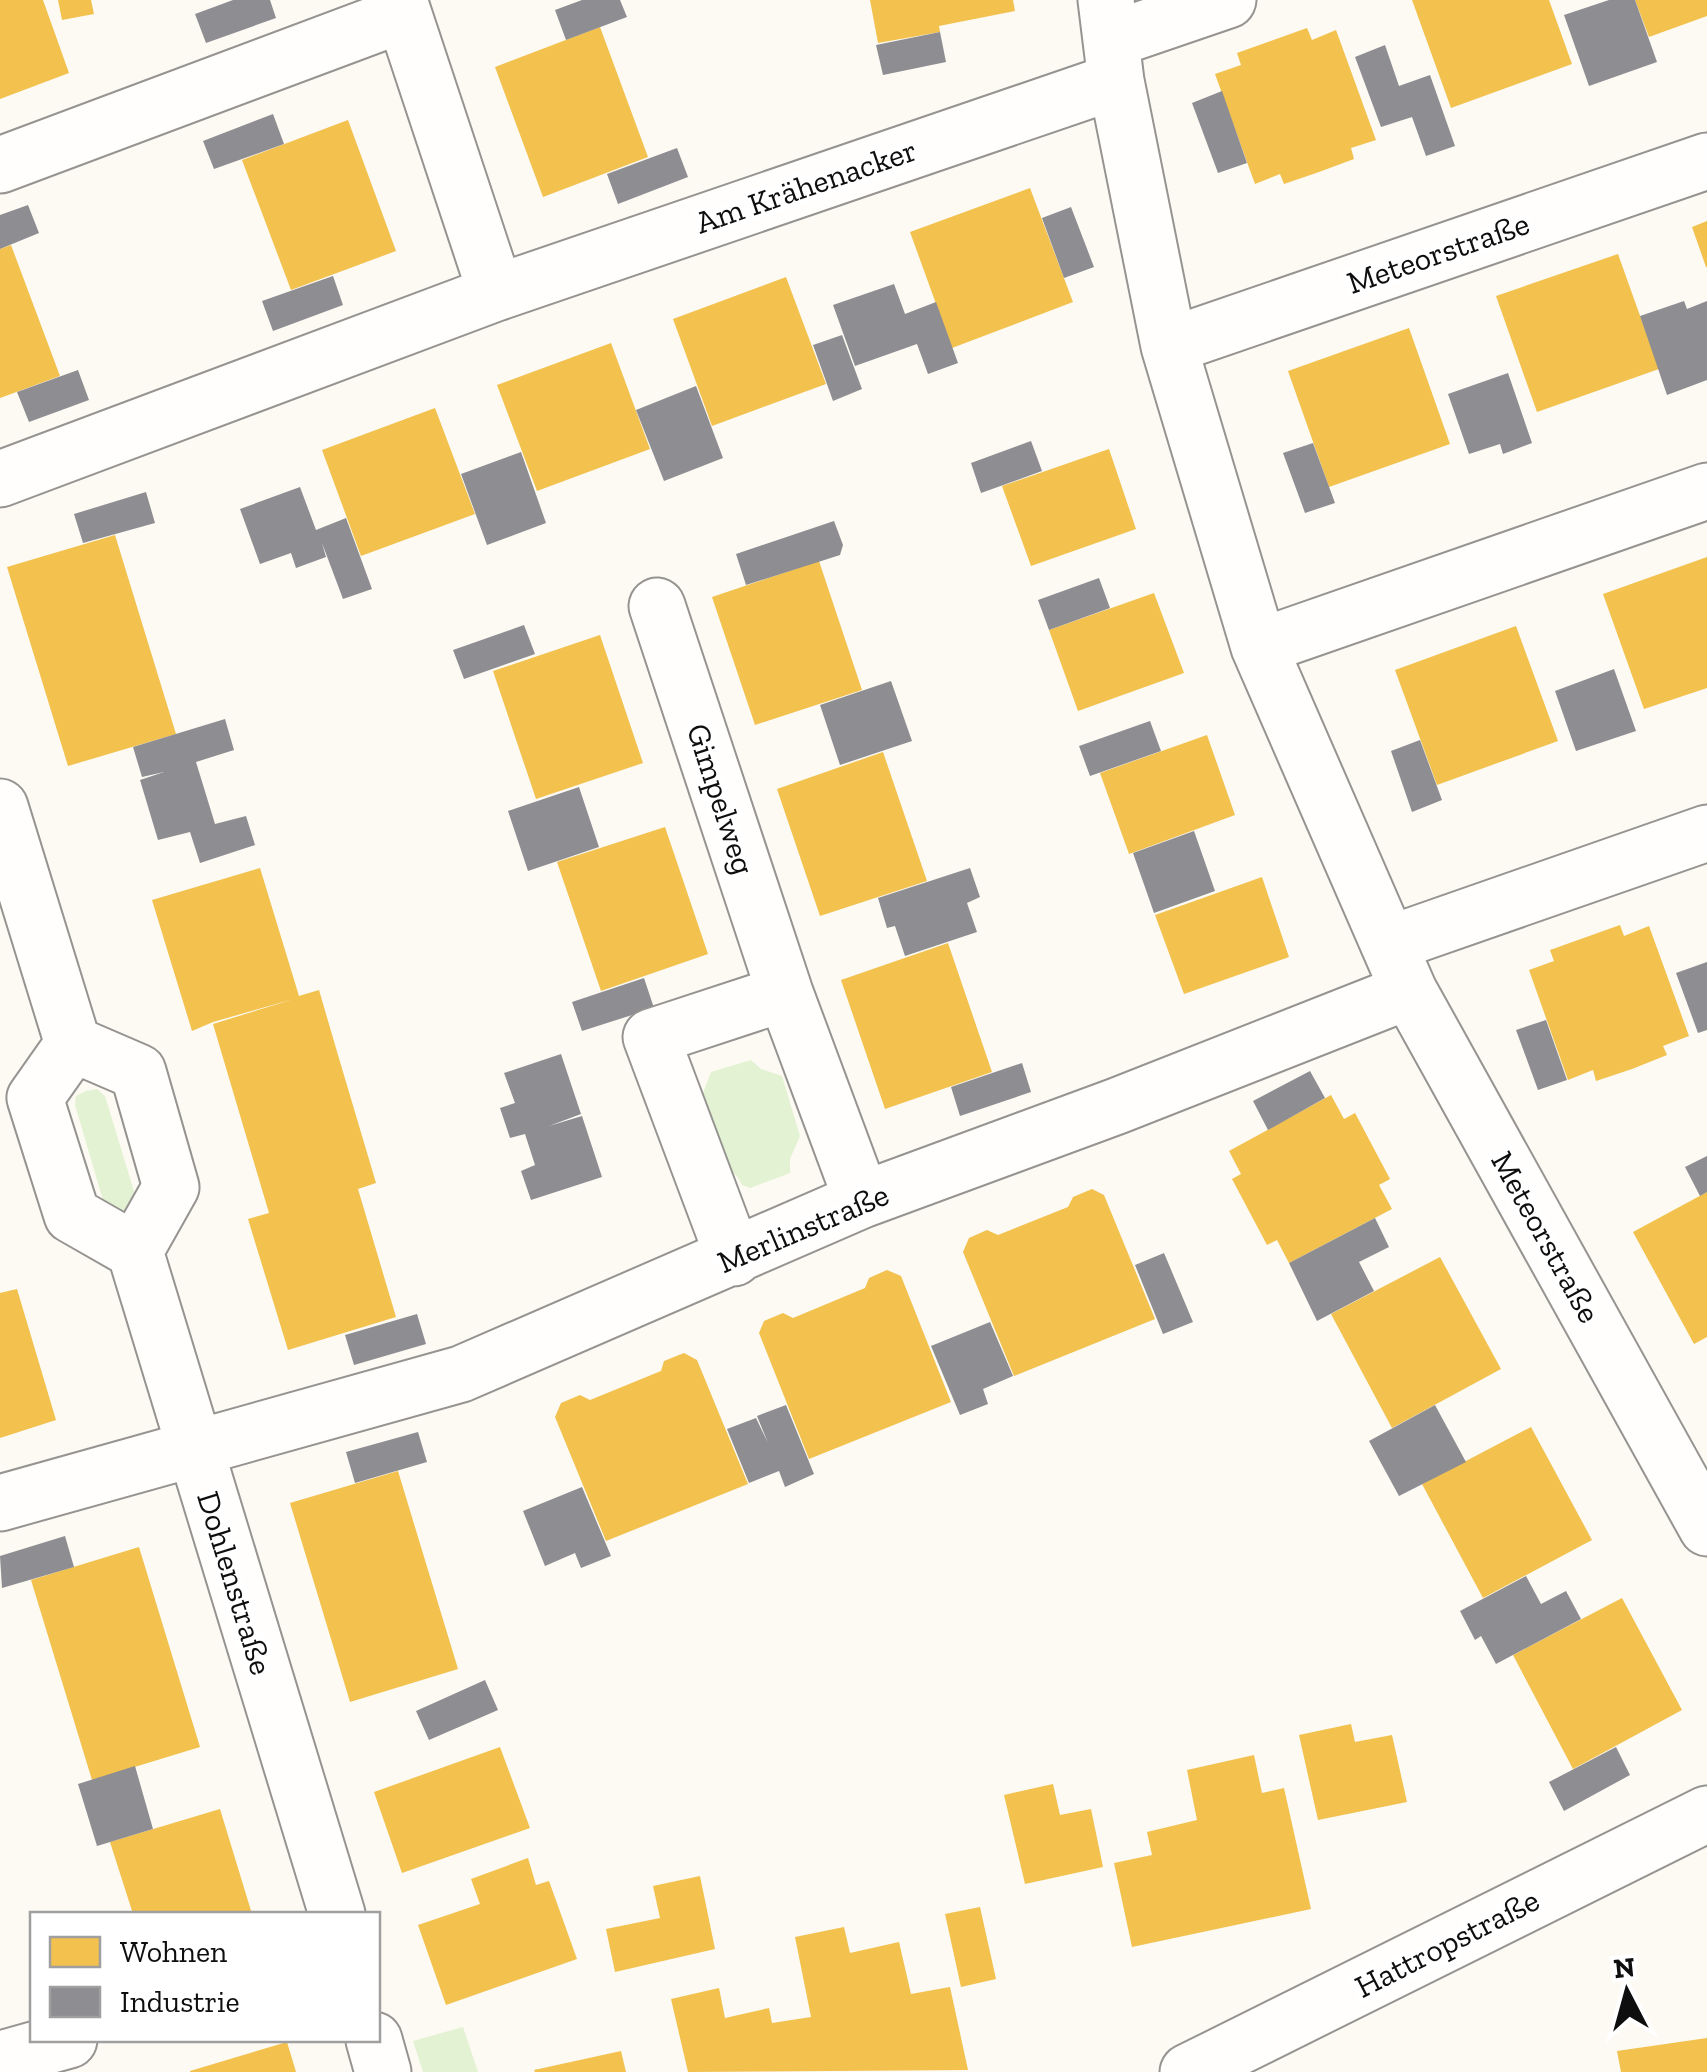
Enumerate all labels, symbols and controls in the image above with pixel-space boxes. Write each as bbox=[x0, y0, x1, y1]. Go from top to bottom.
street label: Am Krähenacker bbox=[691, 130, 921, 242]
street label: Meteorstraße bbox=[1342, 204, 1534, 302]
street label: Gimpelweg bbox=[679, 719, 763, 879]
street label: Meteorstraße bbox=[1483, 1145, 1609, 1329]
street label: Merlinstraße bbox=[712, 1175, 894, 1281]
street label: Dohlenstraße bbox=[189, 1487, 281, 1679]
street label: Hattropstraße bbox=[1349, 1880, 1545, 2006]
legend bbox=[30, 1912, 380, 2042]
text: Wohnen bbox=[120, 1934, 227, 1970]
north arrow bbox=[1577, 1942, 1677, 2042]
text: N bbox=[1612, 1950, 1637, 1985]
text: Industrie bbox=[120, 1984, 240, 2020]

